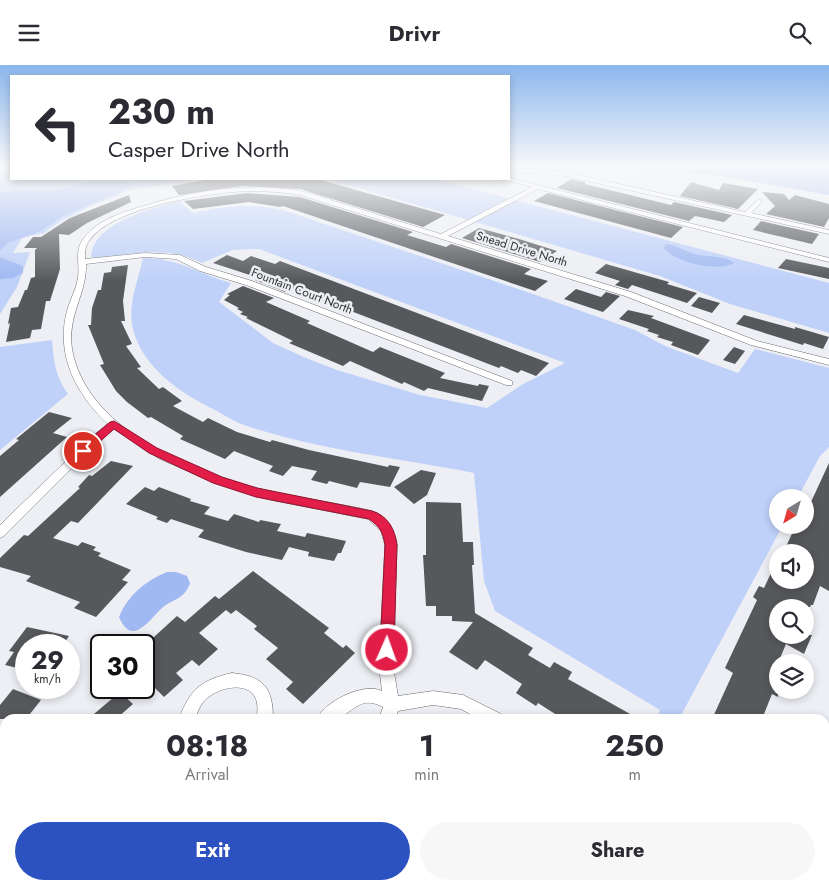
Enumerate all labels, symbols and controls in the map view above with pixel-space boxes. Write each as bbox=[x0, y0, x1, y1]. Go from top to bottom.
text: Drivr bbox=[389, 17, 440, 49]
icon: menu bbox=[15, 19, 43, 47]
icon: search bbox=[786, 19, 814, 47]
text: 230 m bbox=[108, 87, 215, 137]
icon: left bbox=[25, 95, 90, 160]
text: Casper Drive North bbox=[108, 133, 289, 165]
street label: Snead Drive North bbox=[474, 227, 570, 271]
street label: Fountain Court North bbox=[249, 263, 355, 319]
pin bbox=[62, 430, 104, 472]
icon: arrive bbox=[69, 437, 97, 465]
north arrow bbox=[769, 489, 814, 534]
map controls bbox=[769, 489, 814, 699]
button: sound bbox=[769, 544, 814, 589]
button: search bbox=[769, 599, 814, 644]
position arrow bbox=[360, 623, 412, 675]
speed limit sign: 30 bbox=[90, 634, 155, 699]
text: 29 bbox=[31, 642, 64, 678]
button: layers bbox=[769, 654, 814, 699]
text: km/h bbox=[34, 670, 61, 688]
text: 08:18 bbox=[166, 724, 248, 767]
text: 1 bbox=[419, 724, 434, 767]
text: 250 bbox=[605, 724, 664, 767]
text: Arrival bbox=[185, 763, 229, 786]
text: min bbox=[414, 763, 439, 786]
text: m bbox=[628, 763, 641, 786]
button: Exit bbox=[15, 822, 410, 880]
button: Share bbox=[420, 822, 815, 880]

